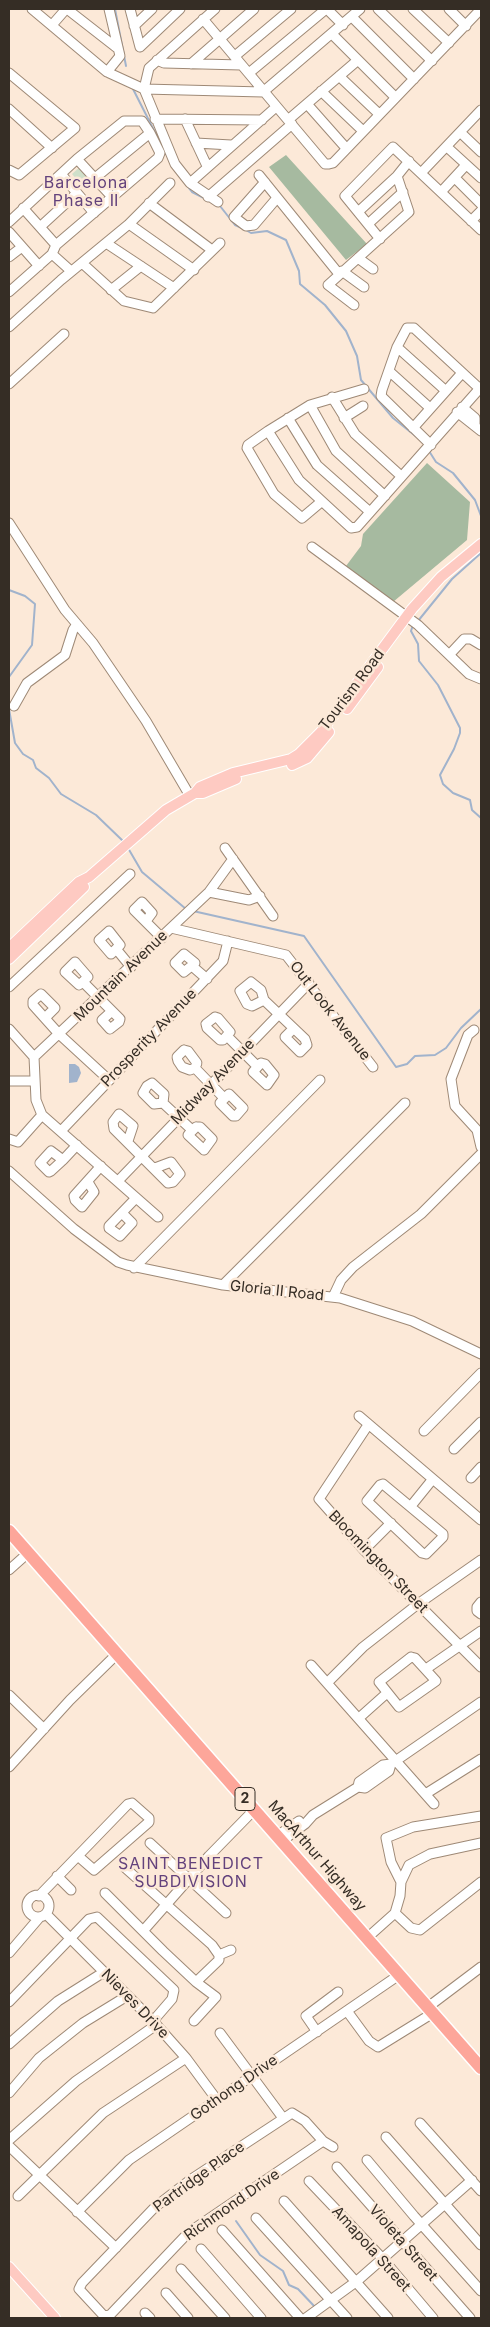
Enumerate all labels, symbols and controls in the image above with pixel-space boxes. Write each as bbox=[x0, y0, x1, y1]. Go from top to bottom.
district label: Barcelona Phase Ⅱ bbox=[43, 173, 129, 211]
street label: Tourism Road bbox=[316, 646, 388, 734]
street label: Mountain Avenue bbox=[70, 927, 172, 1025]
street label: Out Look Avenue bbox=[286, 958, 374, 1064]
street label: Prosperity Avenue bbox=[97, 985, 201, 1091]
street label: Midway Avenue bbox=[168, 1035, 258, 1129]
street label: Gloria II Road bbox=[229, 1277, 325, 1305]
street label: Bloomington Street bbox=[324, 1507, 432, 1617]
road number: 2 bbox=[235, 1788, 255, 1810]
street label: MacArthur Highway bbox=[264, 1797, 370, 1915]
district label: SAINT BENEDICT SUBDIVISION bbox=[116, 1854, 266, 1892]
street label: Nieves Drive bbox=[97, 1966, 173, 2042]
street label: Gothong Drive bbox=[187, 2051, 281, 2125]
street label: Partridge Place bbox=[150, 2138, 248, 2216]
street label: Richmond Drive bbox=[181, 2165, 283, 2245]
street label: Violeta Street bbox=[365, 2201, 441, 2285]
street label: Amapola Street bbox=[328, 2203, 414, 2295]

